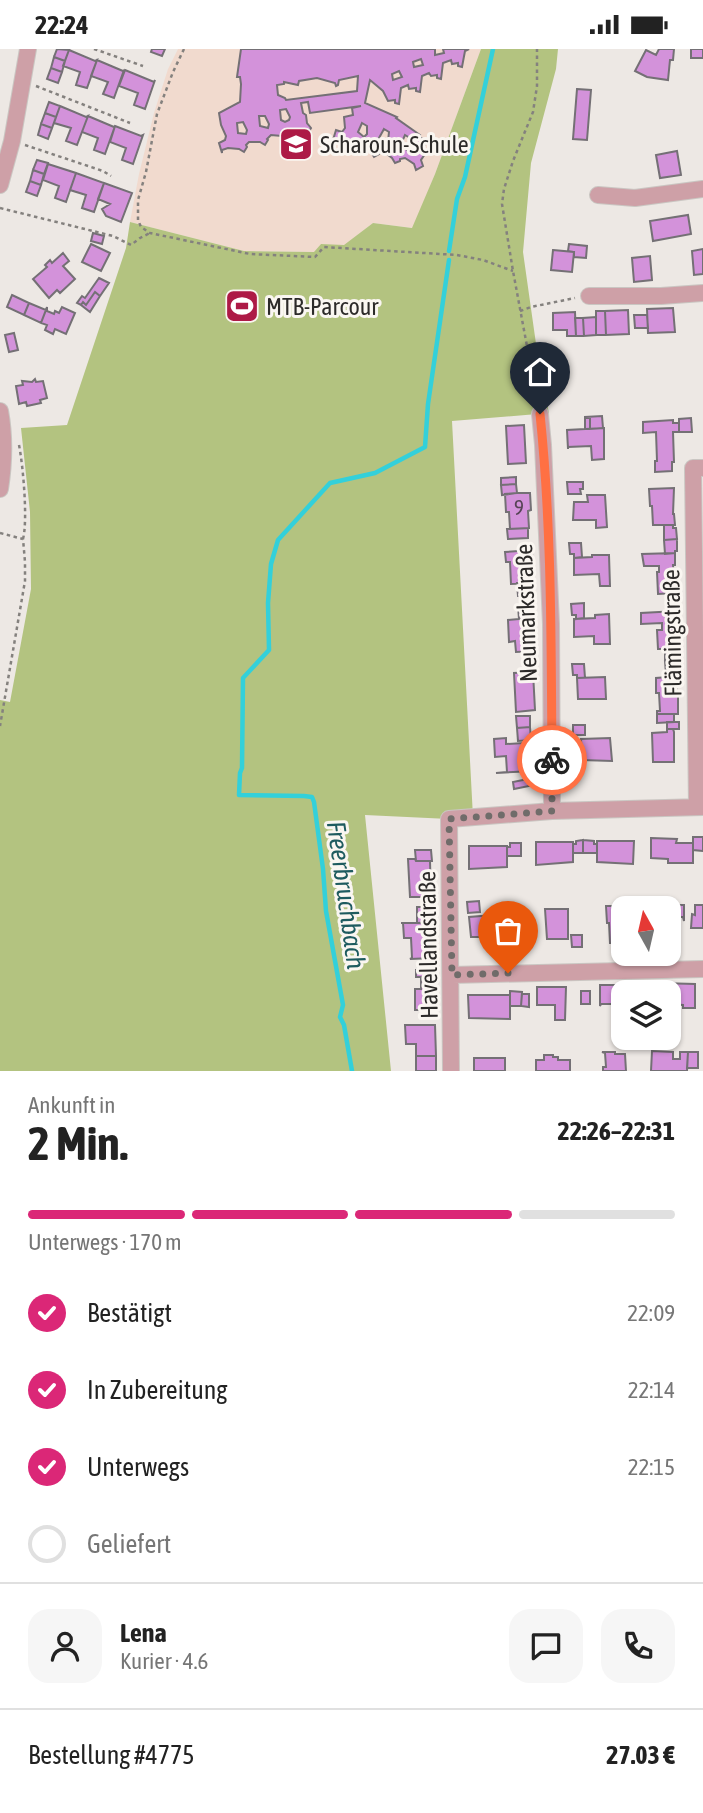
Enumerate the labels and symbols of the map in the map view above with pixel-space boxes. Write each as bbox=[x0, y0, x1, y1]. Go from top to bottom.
school or university icon: Scharoun-Schule bbox=[277, 125, 315, 163]
place label: Scharoun-Schule bbox=[320, 131, 469, 158]
sports icon: MTB-Parcour bbox=[223, 287, 261, 325]
place label: MTB-Parcour bbox=[266, 293, 379, 320]
pin bbox=[510, 342, 570, 414]
house number: 9 bbox=[514, 495, 524, 519]
street label: Neumarkstraße bbox=[510, 544, 542, 682]
street label: Flämingstraße bbox=[657, 569, 687, 697]
courier bbox=[517, 725, 587, 795]
water label: Freerbruchbach bbox=[321, 819, 371, 971]
street label: Havellandstraße bbox=[413, 871, 443, 1019]
north arrow bbox=[611, 896, 681, 966]
pin bbox=[478, 901, 538, 973]

